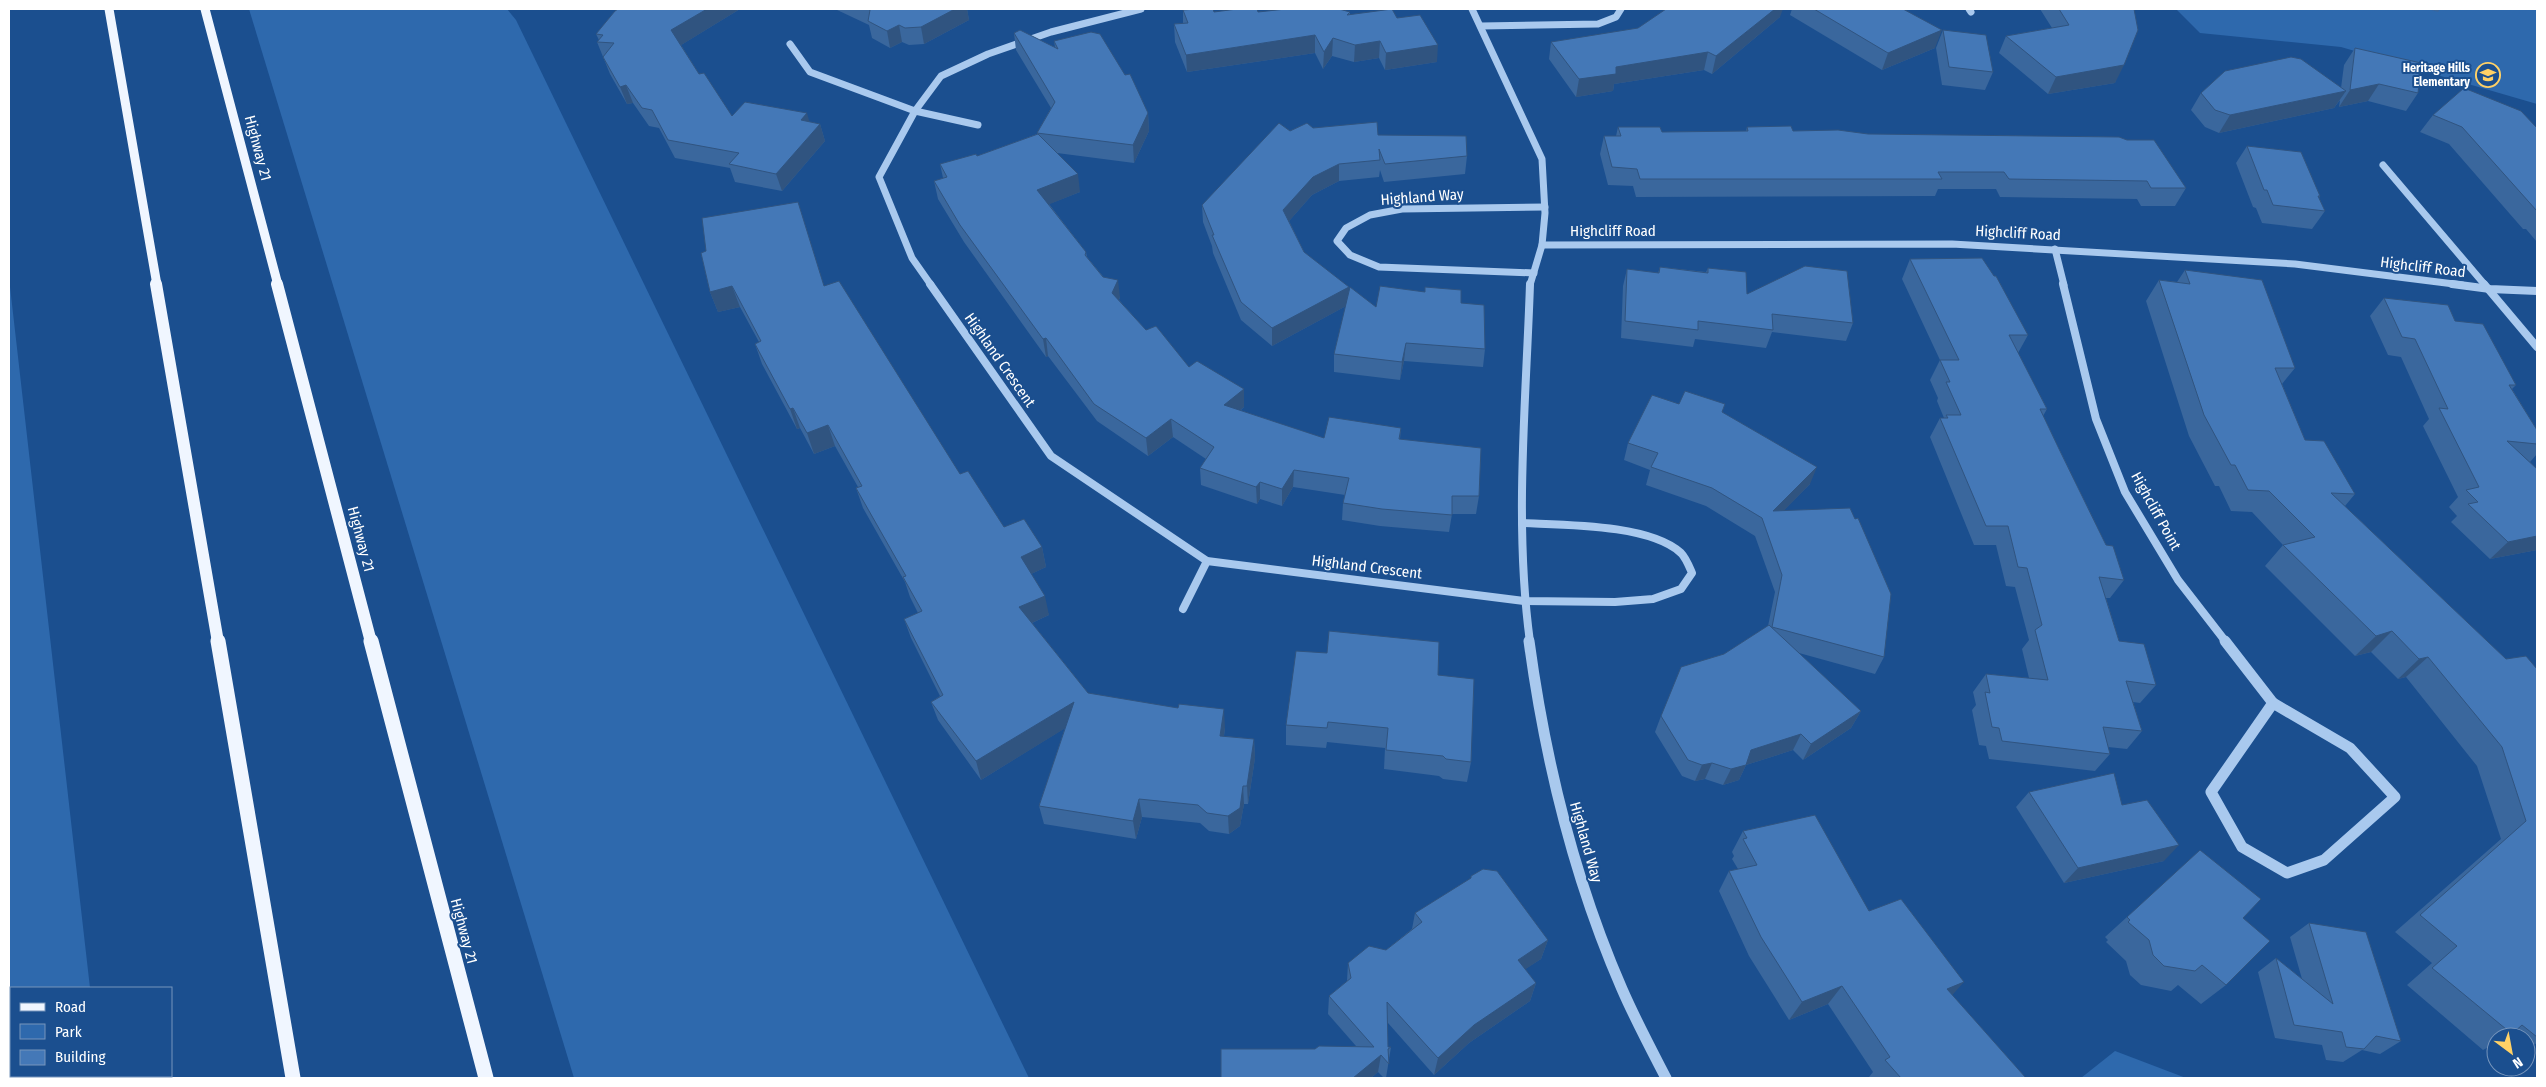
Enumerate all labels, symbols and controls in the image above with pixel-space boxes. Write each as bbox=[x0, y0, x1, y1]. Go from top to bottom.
place label: Heritage Hills Elementary bbox=[2403, 61, 2471, 89]
school or university icon: Heritage Hills Elementary bbox=[2475, 62, 2501, 88]
street label: Highway 21 bbox=[241, 113, 275, 183]
street label: Highland Way bbox=[1380, 185, 1464, 209]
street label: Highcliff Road bbox=[1570, 222, 1656, 240]
street label: Highcliff Road bbox=[1975, 222, 2061, 244]
street label: Highcliff Road bbox=[2379, 253, 2467, 281]
street label: Highland Crescent bbox=[961, 309, 1039, 411]
street label: Highcliff Point bbox=[2127, 469, 2185, 553]
street label: Highway 21 bbox=[344, 504, 378, 574]
street label: Highland Crescent bbox=[1311, 551, 1423, 583]
street label: Highland Way bbox=[1566, 800, 1606, 885]
street label: Highway 21 bbox=[447, 896, 481, 966]
legend bbox=[10, 987, 172, 1077]
text: Road bbox=[55, 998, 86, 1016]
text: Park bbox=[55, 1023, 82, 1041]
north arrow bbox=[2486, 1027, 2536, 1077]
text: Building bbox=[55, 1048, 106, 1066]
text: N bbox=[2510, 1053, 2526, 1072]

